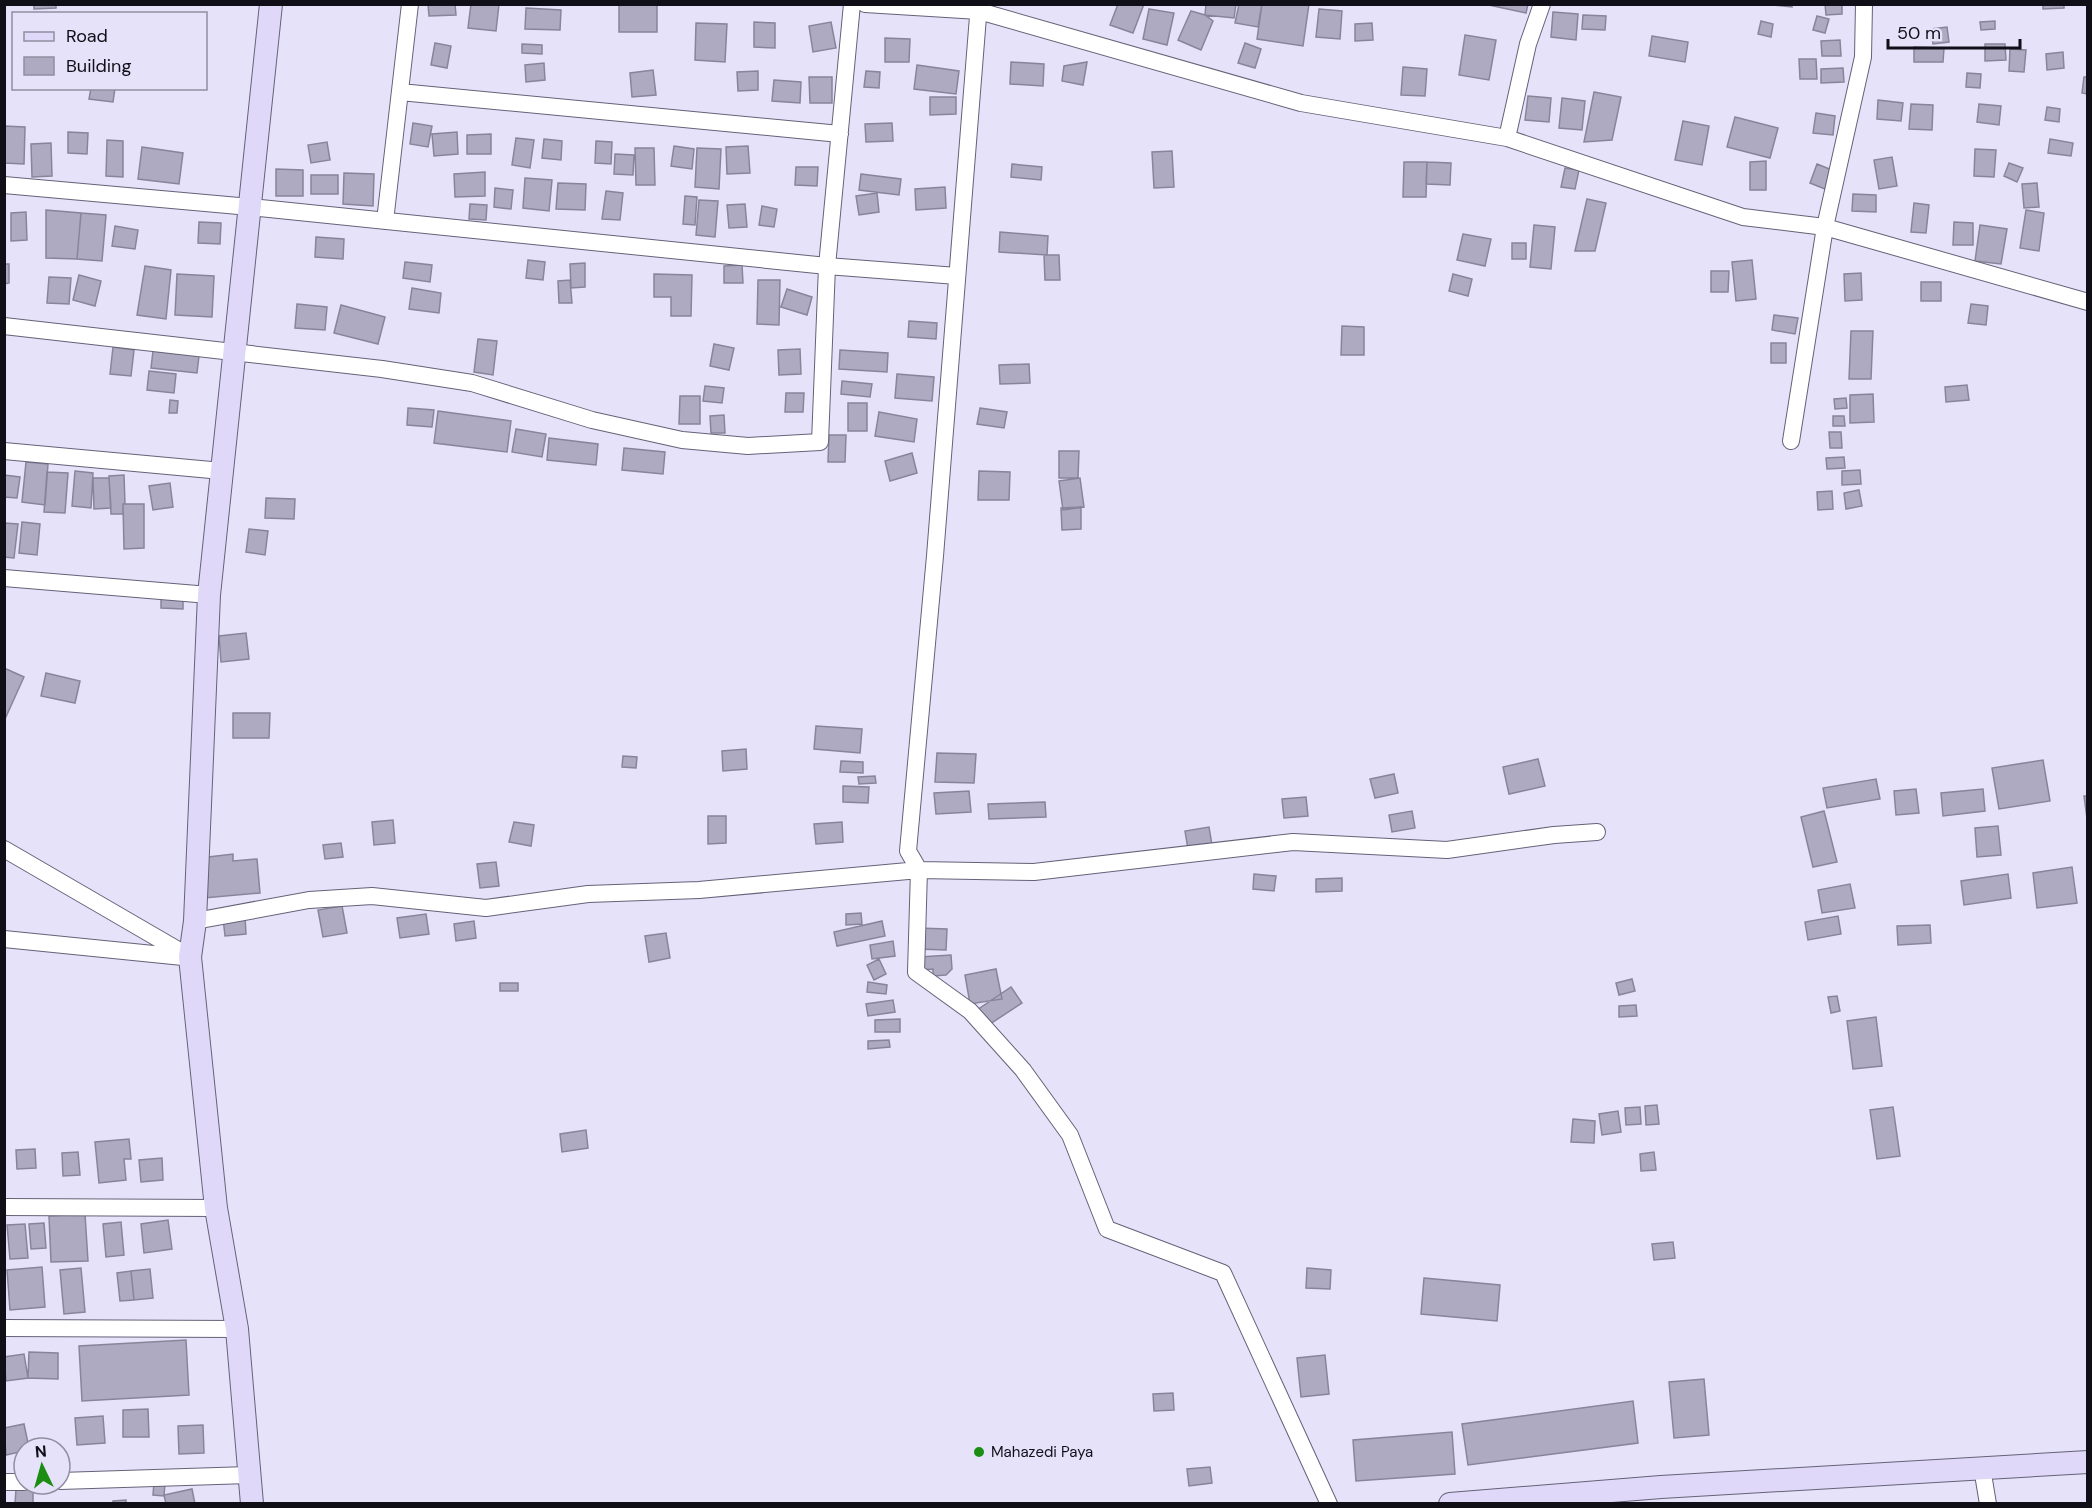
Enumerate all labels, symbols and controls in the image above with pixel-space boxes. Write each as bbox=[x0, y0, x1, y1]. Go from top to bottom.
legend bbox=[12, 12, 207, 90]
scale bar bbox=[1888, 12, 2020, 50]
text: 50 m bbox=[1897, 21, 1941, 45]
text: Road bbox=[66, 24, 108, 48]
text: Building bbox=[66, 54, 131, 78]
north arrow bbox=[12, 1436, 72, 1496]
text: N bbox=[34, 1441, 47, 1463]
place label: Mahazedi Paya bbox=[991, 1442, 1093, 1462]
marker: Mahazedi Paya bbox=[972, 1445, 986, 1459]

